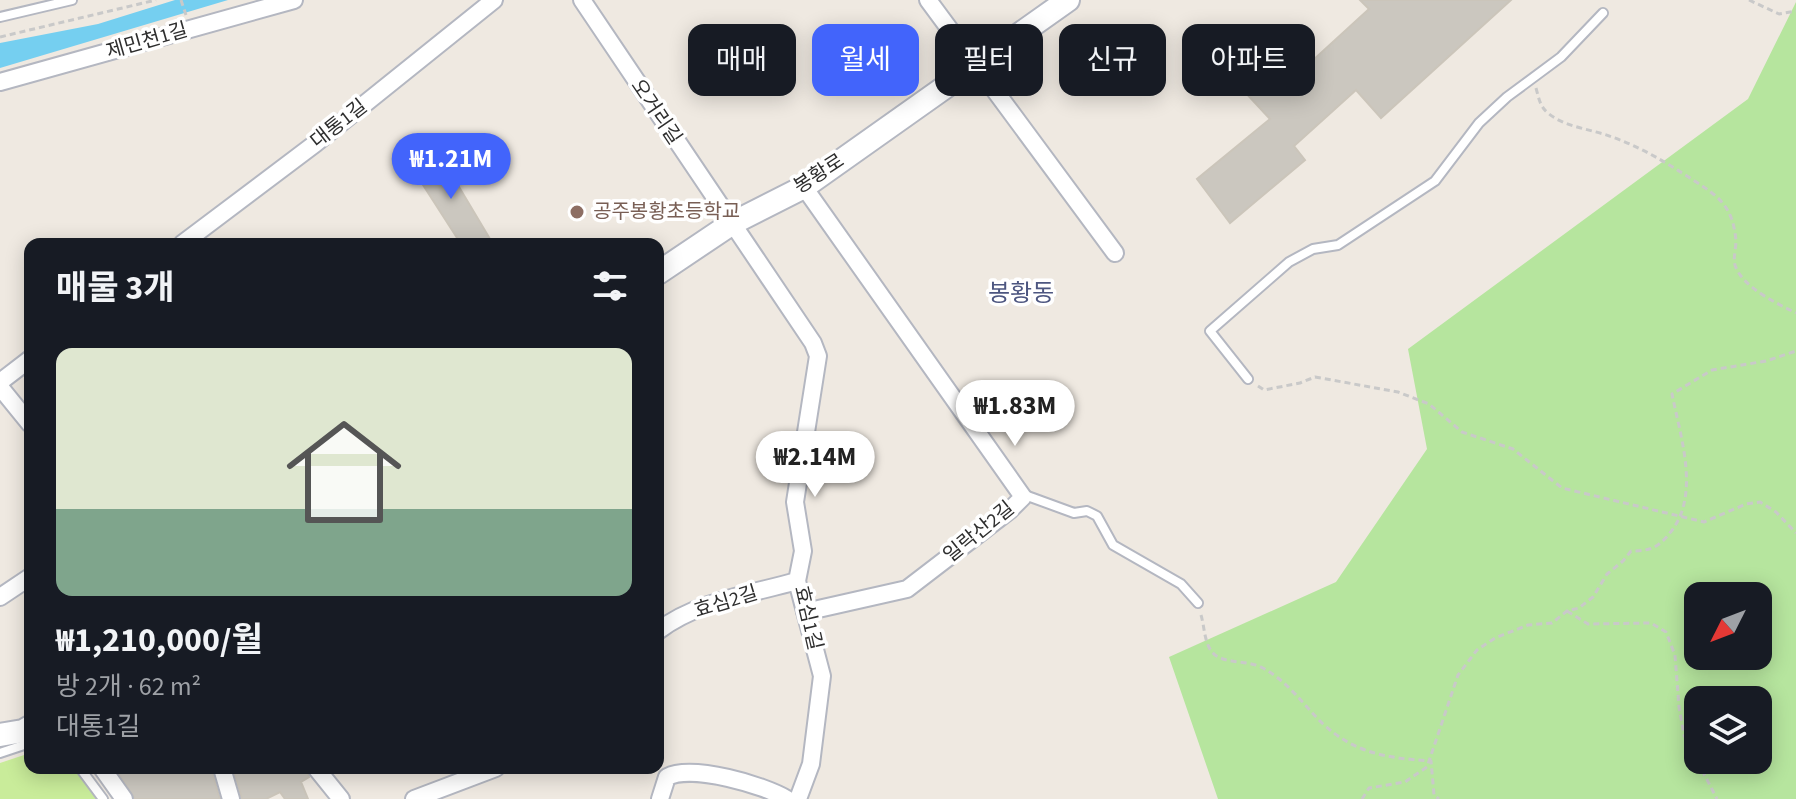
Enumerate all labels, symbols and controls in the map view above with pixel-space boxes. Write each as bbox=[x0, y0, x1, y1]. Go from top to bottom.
street label: 제민천1길 bbox=[103, 16, 191, 66]
chip: 매매 bbox=[688, 24, 796, 96]
chip: 월세 bbox=[812, 24, 919, 96]
chip: 필터 bbox=[935, 24, 1043, 96]
chip: 신규 bbox=[1059, 24, 1166, 96]
chip: 아파트 bbox=[1182, 24, 1315, 96]
street label: 오거리길 bbox=[624, 74, 688, 150]
street label: 대통1길 bbox=[305, 93, 373, 155]
pin: ₩1.21M bbox=[386, 133, 516, 201]
text: ₩1.21M bbox=[410, 140, 492, 177]
street label: 봉황로 bbox=[788, 147, 850, 201]
place label: 공주봉황초등학교 bbox=[593, 198, 740, 226]
marker: 공주봉황초등학교 bbox=[568, 203, 586, 221]
text: 매물 3개 bbox=[56, 264, 175, 313]
icon: filters bbox=[588, 264, 632, 308]
district label: 봉황동 bbox=[988, 276, 1054, 311]
pin: ₩1.83M bbox=[950, 380, 1080, 448]
text: ₩1.83M bbox=[974, 387, 1056, 424]
icon: home bbox=[272, 400, 416, 544]
pin: ₩2.14M bbox=[750, 431, 880, 499]
text: ₩2.14M bbox=[774, 438, 856, 475]
street label: 일락산2길 bbox=[938, 495, 1020, 569]
street label: 효심2길 bbox=[691, 579, 761, 625]
north arrow bbox=[1684, 582, 1772, 670]
map controls bbox=[1684, 582, 1772, 774]
street label: 효심1길 bbox=[787, 583, 829, 653]
text: ₩1,210,000/월 bbox=[56, 616, 263, 665]
text: 방 2개 · 62 m² bbox=[56, 668, 201, 705]
button: layers bbox=[1684, 686, 1772, 774]
text: 대통1길 bbox=[56, 708, 141, 745]

